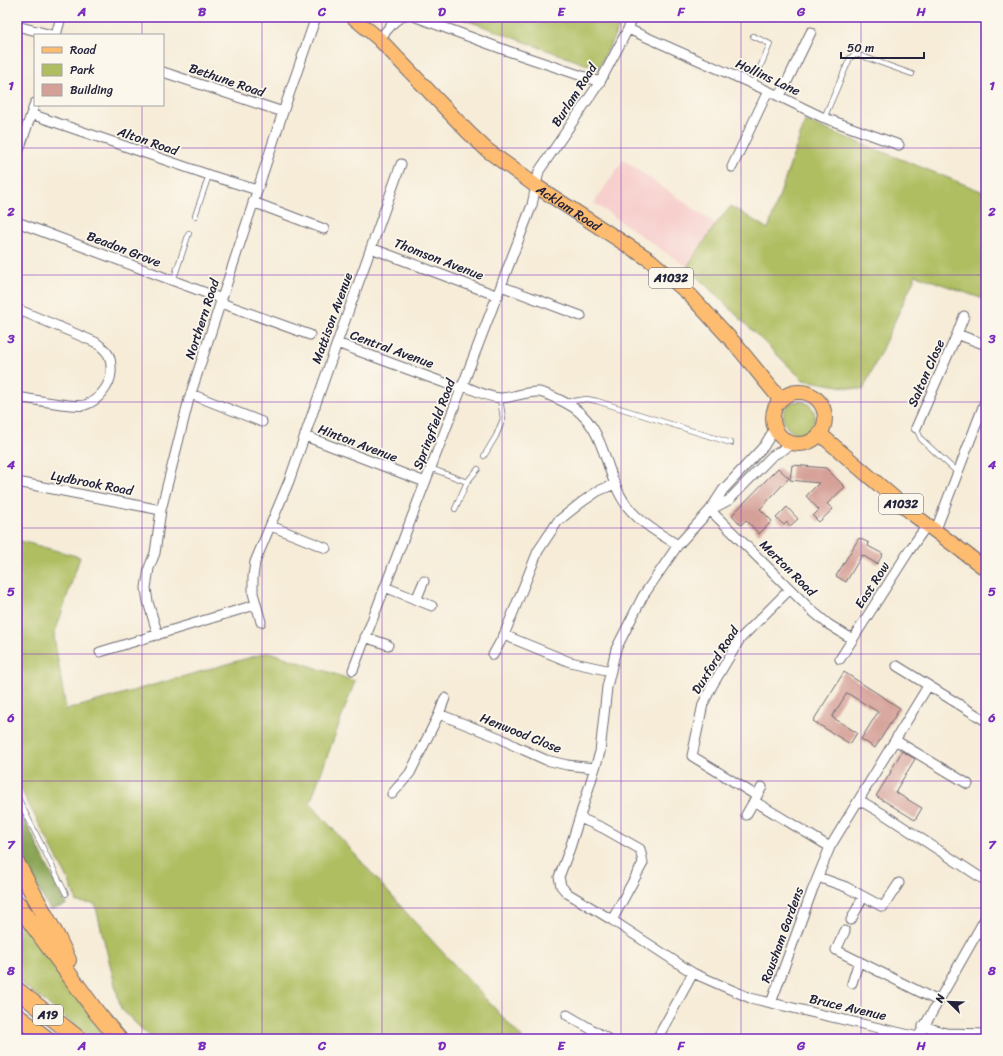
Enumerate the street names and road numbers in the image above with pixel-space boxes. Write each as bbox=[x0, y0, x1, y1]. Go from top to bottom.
street label: Hollins Lane bbox=[732, 52, 805, 102]
street label: Bethune Road bbox=[186, 56, 269, 104]
street label: Burlam Road bbox=[545, 58, 604, 131]
street label: Alton Road bbox=[114, 120, 183, 162]
street label: Acklam Road bbox=[531, 177, 607, 238]
street label: Beadon Grove bbox=[84, 224, 165, 274]
street label: Thomson Avenue bbox=[391, 231, 488, 287]
road number: A1032 bbox=[649, 268, 693, 288]
street label: Mattison Avenue bbox=[305, 269, 359, 367]
street label: Northern Road bbox=[178, 275, 226, 362]
street label: Central Avenue bbox=[347, 323, 438, 375]
street label: Salton Close bbox=[901, 335, 951, 411]
street label: Springfield Road bbox=[406, 374, 462, 473]
street label: Hinton Avenue bbox=[315, 417, 402, 469]
street label: Lydbrook Road bbox=[49, 464, 136, 502]
road number: A1032 bbox=[879, 494, 923, 514]
street label: Merton Road bbox=[754, 534, 823, 603]
street label: East Row bbox=[848, 557, 896, 613]
street label: Duxford Road bbox=[685, 620, 746, 699]
street label: Henwood Close bbox=[477, 706, 566, 760]
street label: Rousham Gardens bbox=[754, 883, 810, 986]
street label: Bruce Avenue bbox=[807, 987, 889, 1027]
road number: A19 bbox=[33, 1005, 63, 1025]

